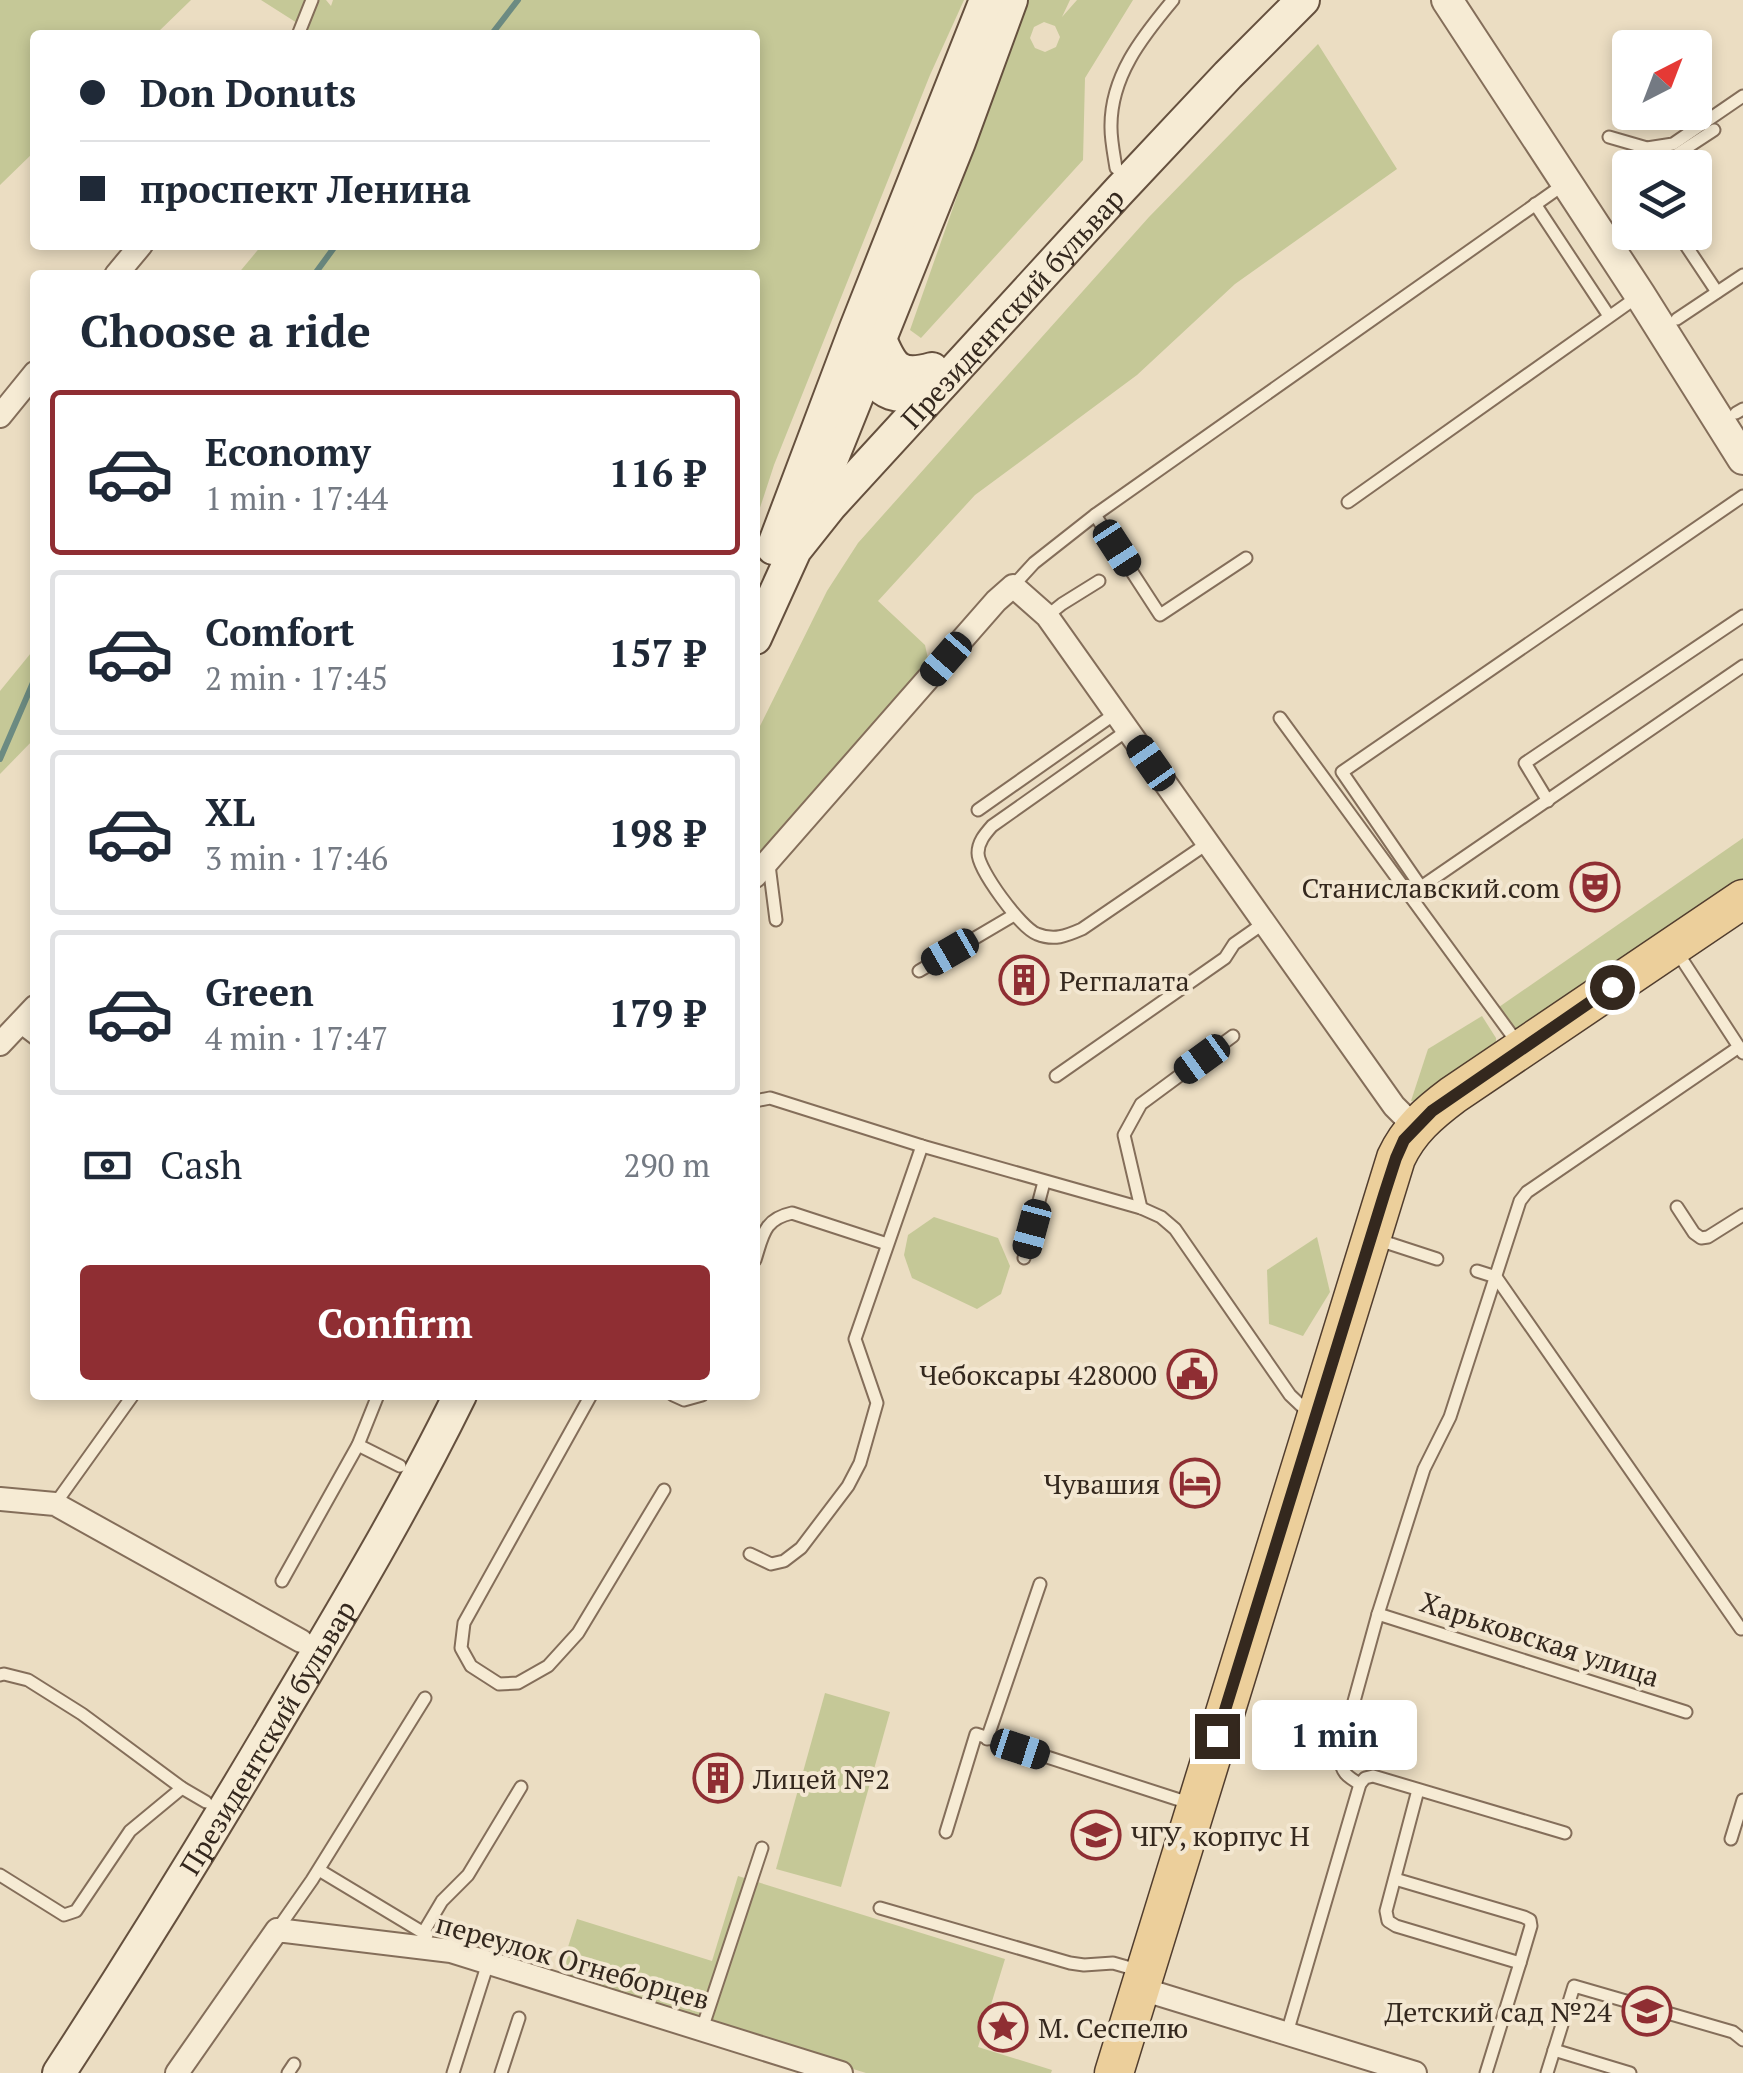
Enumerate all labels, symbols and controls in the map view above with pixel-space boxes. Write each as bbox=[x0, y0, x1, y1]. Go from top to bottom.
north arrow bbox=[1612, 30, 1712, 130]
map controls bbox=[1612, 30, 1712, 250]
text: Don Donuts bbox=[140, 68, 356, 118]
button: layers bbox=[1612, 150, 1712, 250]
text: проспект Ленина bbox=[140, 164, 471, 214]
street label: Президентский бульвар bbox=[892, 180, 1132, 436]
text: Choose a ride bbox=[80, 300, 371, 360]
text: Economy bbox=[205, 427, 371, 477]
icon: car bbox=[85, 428, 175, 518]
text: 116 ₽ bbox=[609, 448, 705, 498]
text: 1 min · 17:44 bbox=[205, 477, 388, 519]
car bbox=[1088, 515, 1146, 581]
text: Comfort bbox=[205, 607, 354, 657]
icon: car bbox=[85, 608, 175, 698]
car bbox=[915, 627, 977, 691]
text: 157 ₽ bbox=[609, 628, 705, 678]
text: 2 min · 17:45 bbox=[205, 657, 388, 699]
car bbox=[1122, 730, 1180, 796]
text: XL bbox=[205, 787, 255, 837]
icon: car bbox=[85, 788, 175, 878]
text: 198 ₽ bbox=[609, 808, 705, 858]
text: 3 min · 17:46 bbox=[205, 837, 388, 879]
theatre icon: Станиславский.com bbox=[1569, 861, 1621, 913]
place label: Станиславский.com bbox=[1302, 869, 1560, 906]
car bbox=[917, 924, 983, 980]
building icon: Регпалата bbox=[998, 954, 1050, 1006]
place label: Регпалата bbox=[1059, 962, 1190, 999]
route start bbox=[1590, 965, 1635, 1010]
text: Green bbox=[205, 967, 314, 1017]
icon: car bbox=[85, 968, 175, 1058]
text: 179 ₽ bbox=[609, 988, 705, 1038]
text: 4 min · 17:47 bbox=[205, 1017, 388, 1059]
car bbox=[1169, 1029, 1235, 1089]
icon: cash bbox=[80, 1138, 135, 1193]
text: Cash bbox=[160, 1140, 242, 1190]
text: 290 m bbox=[623, 1144, 710, 1186]
car bbox=[1010, 1196, 1054, 1262]
button: Confirm bbox=[80, 1265, 710, 1380]
public building icon: Чебоксары 428000 bbox=[1166, 1348, 1218, 1400]
place label: Чебоксары 428000 bbox=[919, 1356, 1157, 1393]
hotel icon: Чувашия bbox=[1169, 1457, 1221, 1509]
place label: Чувашия bbox=[1044, 1465, 1160, 1502]
street label: Харьковская улица bbox=[1416, 1583, 1664, 1695]
street label: Президентский бульвар bbox=[171, 1593, 363, 1881]
callout: 1 min bbox=[1252, 1701, 1417, 1771]
route end bbox=[1195, 1714, 1240, 1759]
text: 1 min bbox=[1291, 1714, 1378, 1756]
car bbox=[987, 1725, 1053, 1773]
building icon: Лицей №2 bbox=[692, 1752, 744, 1804]
place label: Лицей №2 bbox=[752, 1760, 890, 1797]
school or university icon: ЧГУ, корпус Н bbox=[1070, 1809, 1122, 1861]
place label: ЧГУ, корпус Н bbox=[1131, 1817, 1310, 1854]
street label: переулок Огнеборцев bbox=[432, 1904, 714, 2018]
school or university icon: Детский сад №24 bbox=[1621, 1985, 1673, 2037]
place label: Детский сад №24 bbox=[1385, 1993, 1612, 2030]
place icon: М. Сеспелю bbox=[977, 2001, 1029, 2053]
place label: М. Сеспелю bbox=[1038, 2009, 1188, 2046]

